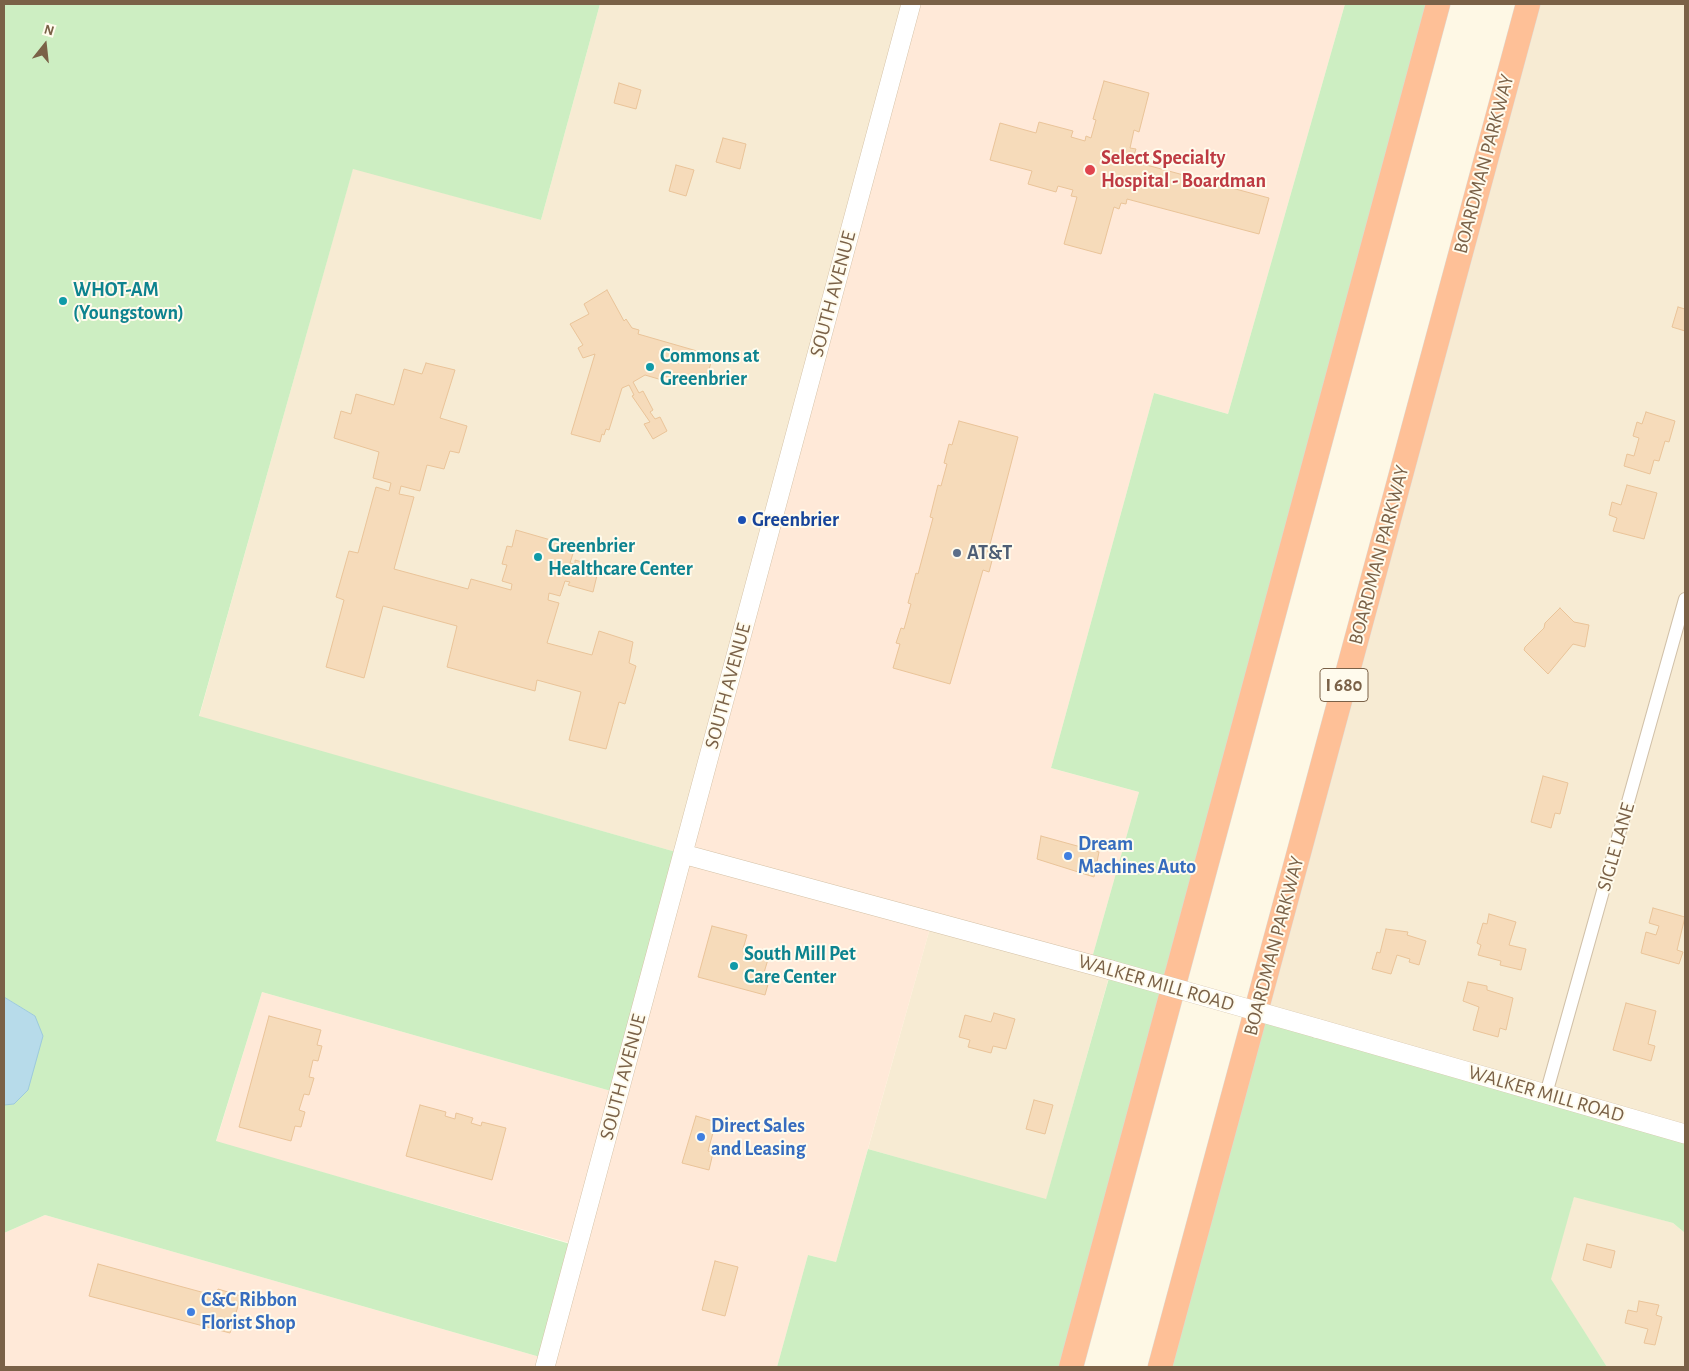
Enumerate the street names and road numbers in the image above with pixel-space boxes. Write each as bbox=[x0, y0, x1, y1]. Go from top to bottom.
street label: BOARDMAN PARKWAY bbox=[1449, 72, 1519, 256]
street label: SOUTH AVENUE bbox=[805, 228, 861, 360]
street label: BOARDMAN PARKWAY bbox=[1344, 463, 1414, 647]
street label: SOUTH AVENUE bbox=[700, 620, 756, 752]
road number: I 680 bbox=[1320, 668, 1368, 702]
street label: SIGLE LANE bbox=[1592, 800, 1640, 894]
street label: BOARDMAN PARKWAY bbox=[1239, 854, 1309, 1038]
street label: WALKER MILL ROAD bbox=[1075, 949, 1237, 1017]
street label: SOUTH AVENUE bbox=[595, 1011, 651, 1143]
street label: WALKER MILL ROAD bbox=[1465, 1060, 1627, 1128]

